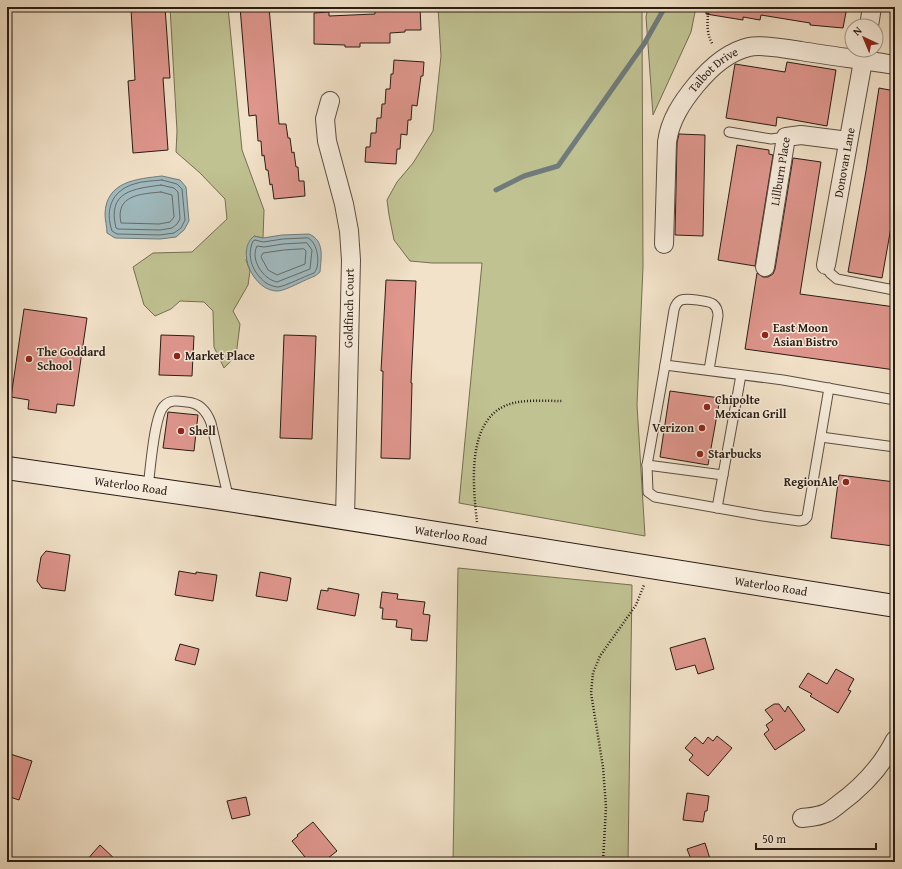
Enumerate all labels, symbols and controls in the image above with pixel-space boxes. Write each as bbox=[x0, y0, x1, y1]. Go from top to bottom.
north arrow bbox=[844, 18, 884, 58]
text: N bbox=[849, 22, 866, 39]
street label: Talbot Drive bbox=[684, 43, 741, 96]
street label: Donovan Lane bbox=[829, 126, 859, 199]
street label: Lillburn Place bbox=[766, 135, 794, 207]
street label: Goldfinch Court bbox=[339, 267, 358, 348]
place label: East Moon Asian Bistro bbox=[773, 319, 839, 350]
marker: East Moon Asian Bistro bbox=[760, 330, 770, 340]
place label: The Goddard School bbox=[37, 343, 106, 374]
place label: Market Place bbox=[185, 347, 255, 364]
marker: Market Place bbox=[172, 351, 182, 361]
marker: The Goddard School bbox=[24, 354, 34, 364]
place label: Chipolte Mexican Grill bbox=[715, 391, 787, 422]
marker: Chipolte Mexican Grill bbox=[702, 402, 712, 412]
place label: Verizon bbox=[652, 419, 694, 436]
place label: Shell bbox=[189, 422, 216, 439]
marker: Verizon bbox=[697, 423, 707, 433]
marker: Shell bbox=[176, 426, 186, 436]
place label: Starbucks bbox=[708, 445, 761, 462]
marker: Starbucks bbox=[695, 449, 705, 459]
street label: Waterloo Road bbox=[93, 472, 169, 499]
place label: RegionAle bbox=[784, 473, 838, 490]
marker: RegionAle bbox=[841, 477, 851, 487]
street label: Waterloo Road bbox=[413, 521, 489, 549]
street label: Waterloo Road bbox=[733, 572, 809, 600]
scale bar bbox=[756, 825, 876, 851]
text: 50 m bbox=[762, 830, 786, 847]

